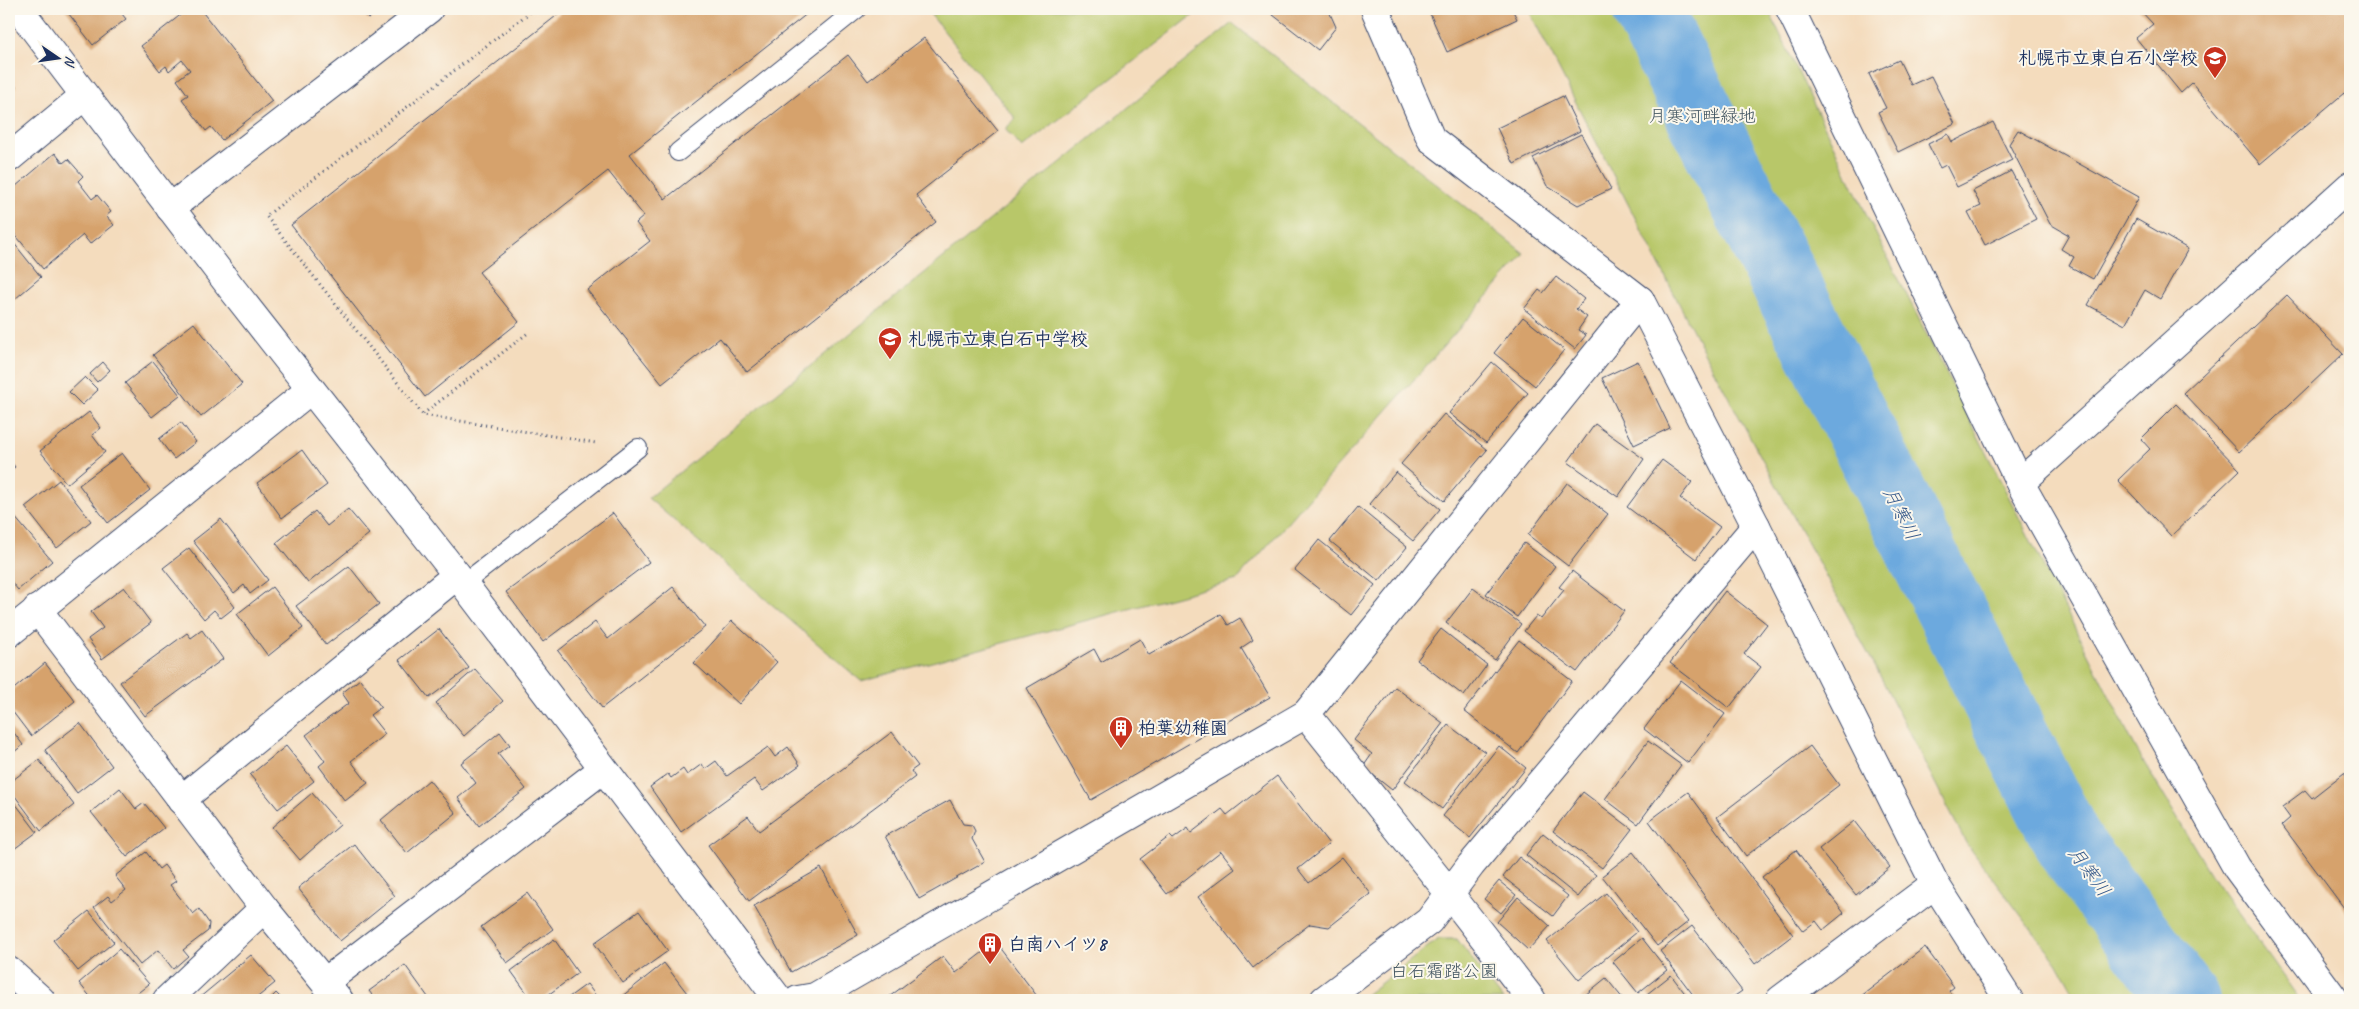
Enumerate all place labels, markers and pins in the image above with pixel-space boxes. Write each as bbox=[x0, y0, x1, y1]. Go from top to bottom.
school or university icon: 札幌市立東白石小学校 bbox=[2202, 45, 2228, 79]
place label: 札幌市立東白石小学校 bbox=[2018, 47, 2198, 69]
school or university icon: 札幌市立東白石中学校 bbox=[877, 326, 903, 360]
place label: 札幌市立東白石中学校 bbox=[908, 328, 1088, 350]
building icon: 柏葉幼稚園 bbox=[1108, 715, 1134, 749]
place label: 柏葉幼稚園 bbox=[1138, 717, 1228, 739]
building icon: 白南ハイツ8 bbox=[977, 931, 1003, 965]
place label: 白南ハイツ8 bbox=[1008, 933, 1108, 955]

